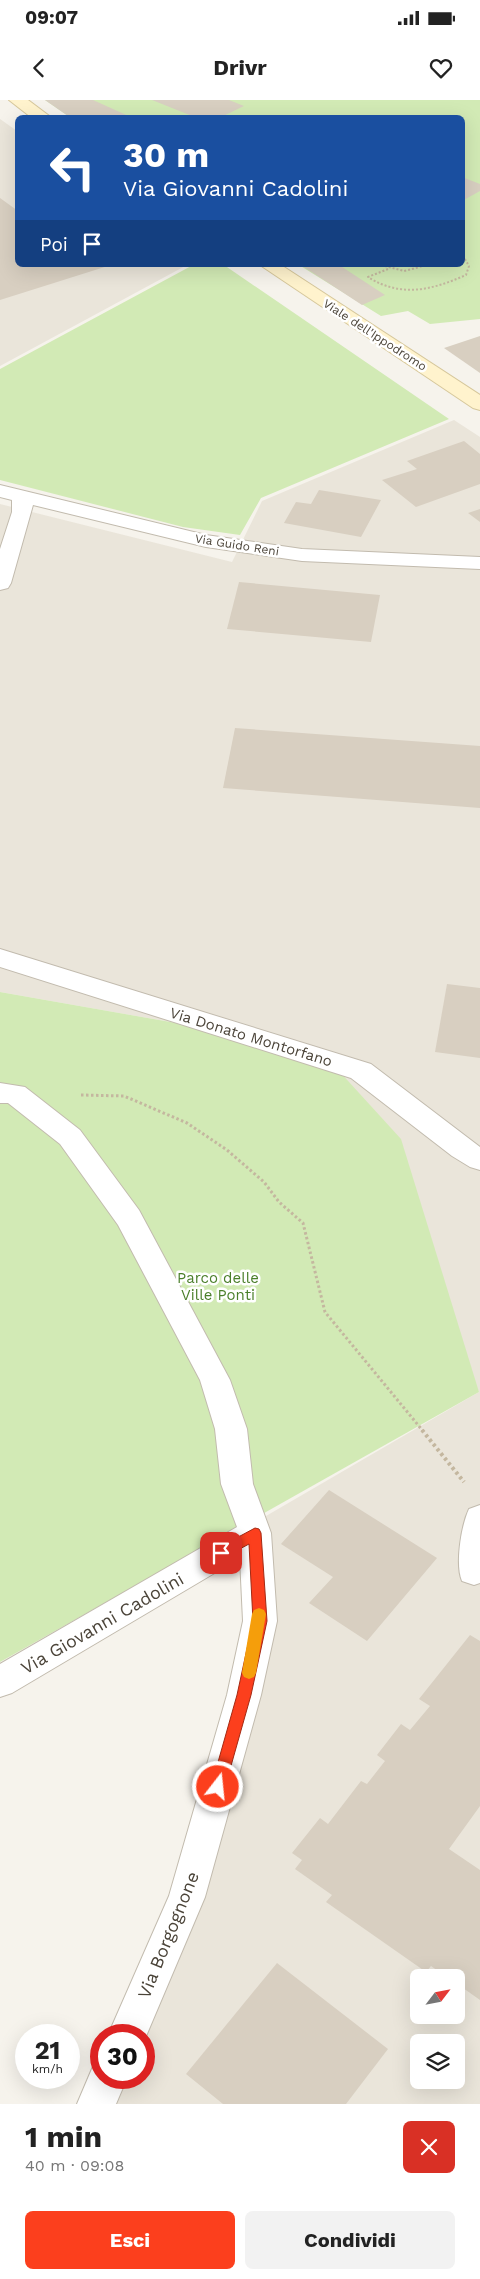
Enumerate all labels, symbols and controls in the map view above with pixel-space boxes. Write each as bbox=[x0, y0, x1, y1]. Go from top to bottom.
text: 09:07 bbox=[25, 6, 78, 29]
icon: back bbox=[25, 54, 53, 82]
icon: heart bbox=[427, 54, 455, 82]
text: Drivr bbox=[213, 55, 267, 80]
text: 30 m bbox=[123, 134, 209, 176]
icon: left bbox=[40, 135, 105, 200]
text: Via Giovanni Cadolini bbox=[123, 176, 348, 201]
icon: arrive bbox=[78, 230, 106, 258]
text: Poi bbox=[40, 233, 68, 256]
street label: Viale dell'Ippodromo bbox=[321, 296, 429, 374]
street label: Via Guido Reni bbox=[194, 531, 280, 559]
street label: Via Donato Montorfano bbox=[167, 1004, 335, 1070]
park label: Parco delle Ville Ponti bbox=[177, 1269, 259, 1304]
pin bbox=[200, 1532, 242, 1574]
icon: arrive bbox=[207, 1539, 235, 1567]
street label: Via Giovanni Cadolini bbox=[17, 1568, 187, 1678]
position arrow bbox=[191, 1760, 243, 1812]
street label: Via Borgognone bbox=[133, 1868, 203, 2002]
north arrow bbox=[410, 1969, 465, 2024]
map controls bbox=[410, 1969, 465, 2089]
speed limit sign: 30 bbox=[90, 2024, 155, 2089]
button: layers bbox=[410, 2034, 465, 2089]
text: 21 bbox=[35, 2036, 60, 2065]
text: km/h bbox=[32, 2062, 63, 2076]
text: 1 min bbox=[25, 2119, 102, 2154]
button: close bbox=[403, 2121, 455, 2173]
text: 40 m · 09:08 bbox=[25, 2156, 124, 2175]
button: Esci bbox=[25, 2211, 235, 2269]
button: Condividi bbox=[245, 2211, 455, 2269]

